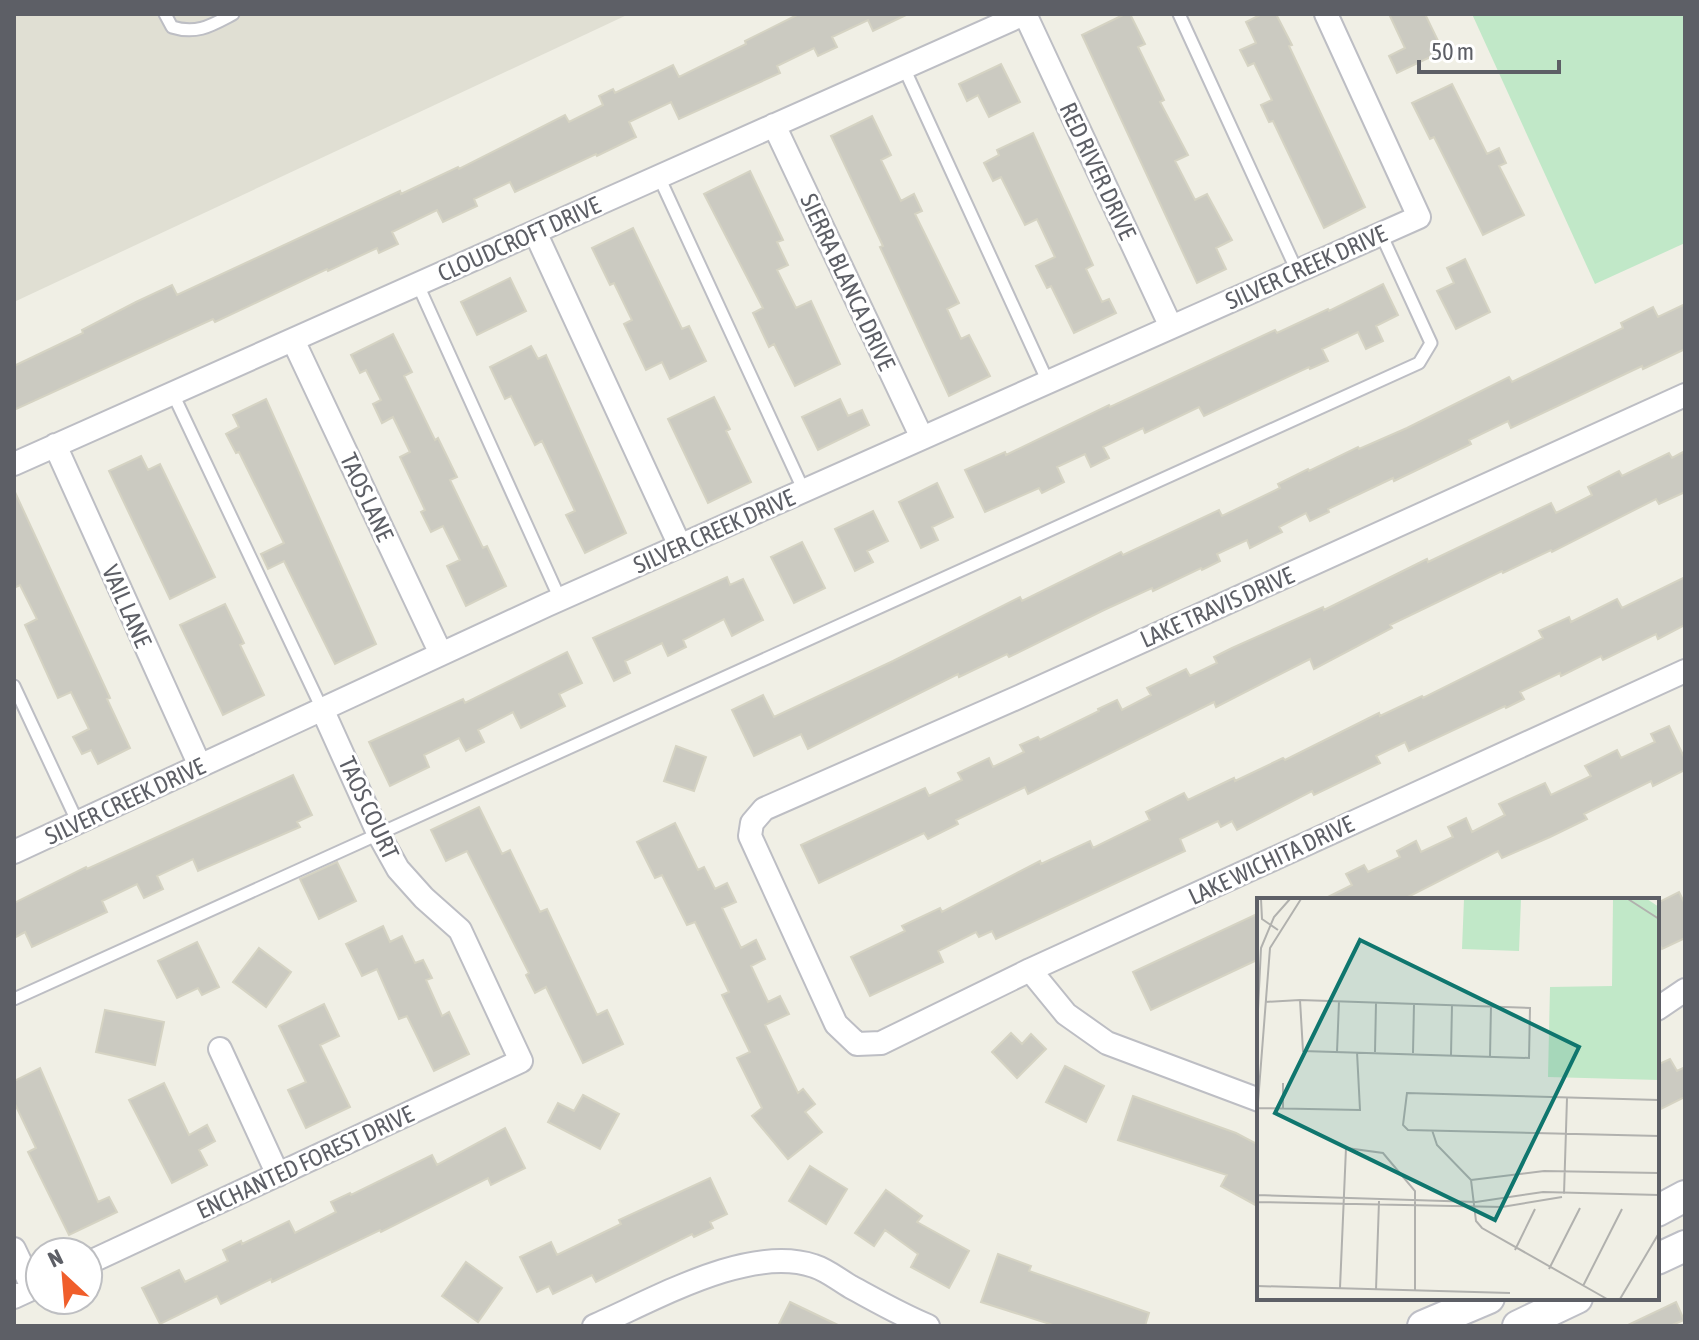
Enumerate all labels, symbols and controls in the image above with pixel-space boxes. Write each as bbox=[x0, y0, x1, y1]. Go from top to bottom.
scale bar bbox=[1419, 24, 1559, 74]
text: 50 m bbox=[1431, 38, 1474, 65]
street label: RED RIVER DRIVE bbox=[1055, 98, 1141, 244]
street label: SIERRA BLANCA DRIVE bbox=[795, 190, 901, 374]
street label: CLOUDCROFT DRIVE bbox=[434, 191, 604, 287]
street label: SILVER CREEK DRIVE bbox=[1221, 219, 1391, 315]
street label: TAOS LANE bbox=[335, 449, 399, 545]
street label: SILVER CREEK DRIVE bbox=[629, 483, 799, 579]
street label: VAIL LANE bbox=[97, 561, 157, 651]
street label: LAKE TRAVIS DRIVE bbox=[1136, 561, 1298, 653]
street label: SILVER CREEK DRIVE bbox=[41, 752, 209, 850]
street label: TAOS COURT bbox=[334, 753, 405, 864]
street label: LAKE WICHITA DRIVE bbox=[1184, 810, 1358, 910]
inset map bbox=[1257, 898, 1659, 1300]
street label: ENCHANTED FOREST DRIVE bbox=[192, 1100, 418, 1224]
north arrow bbox=[24, 1236, 104, 1316]
text: N bbox=[44, 1243, 67, 1273]

